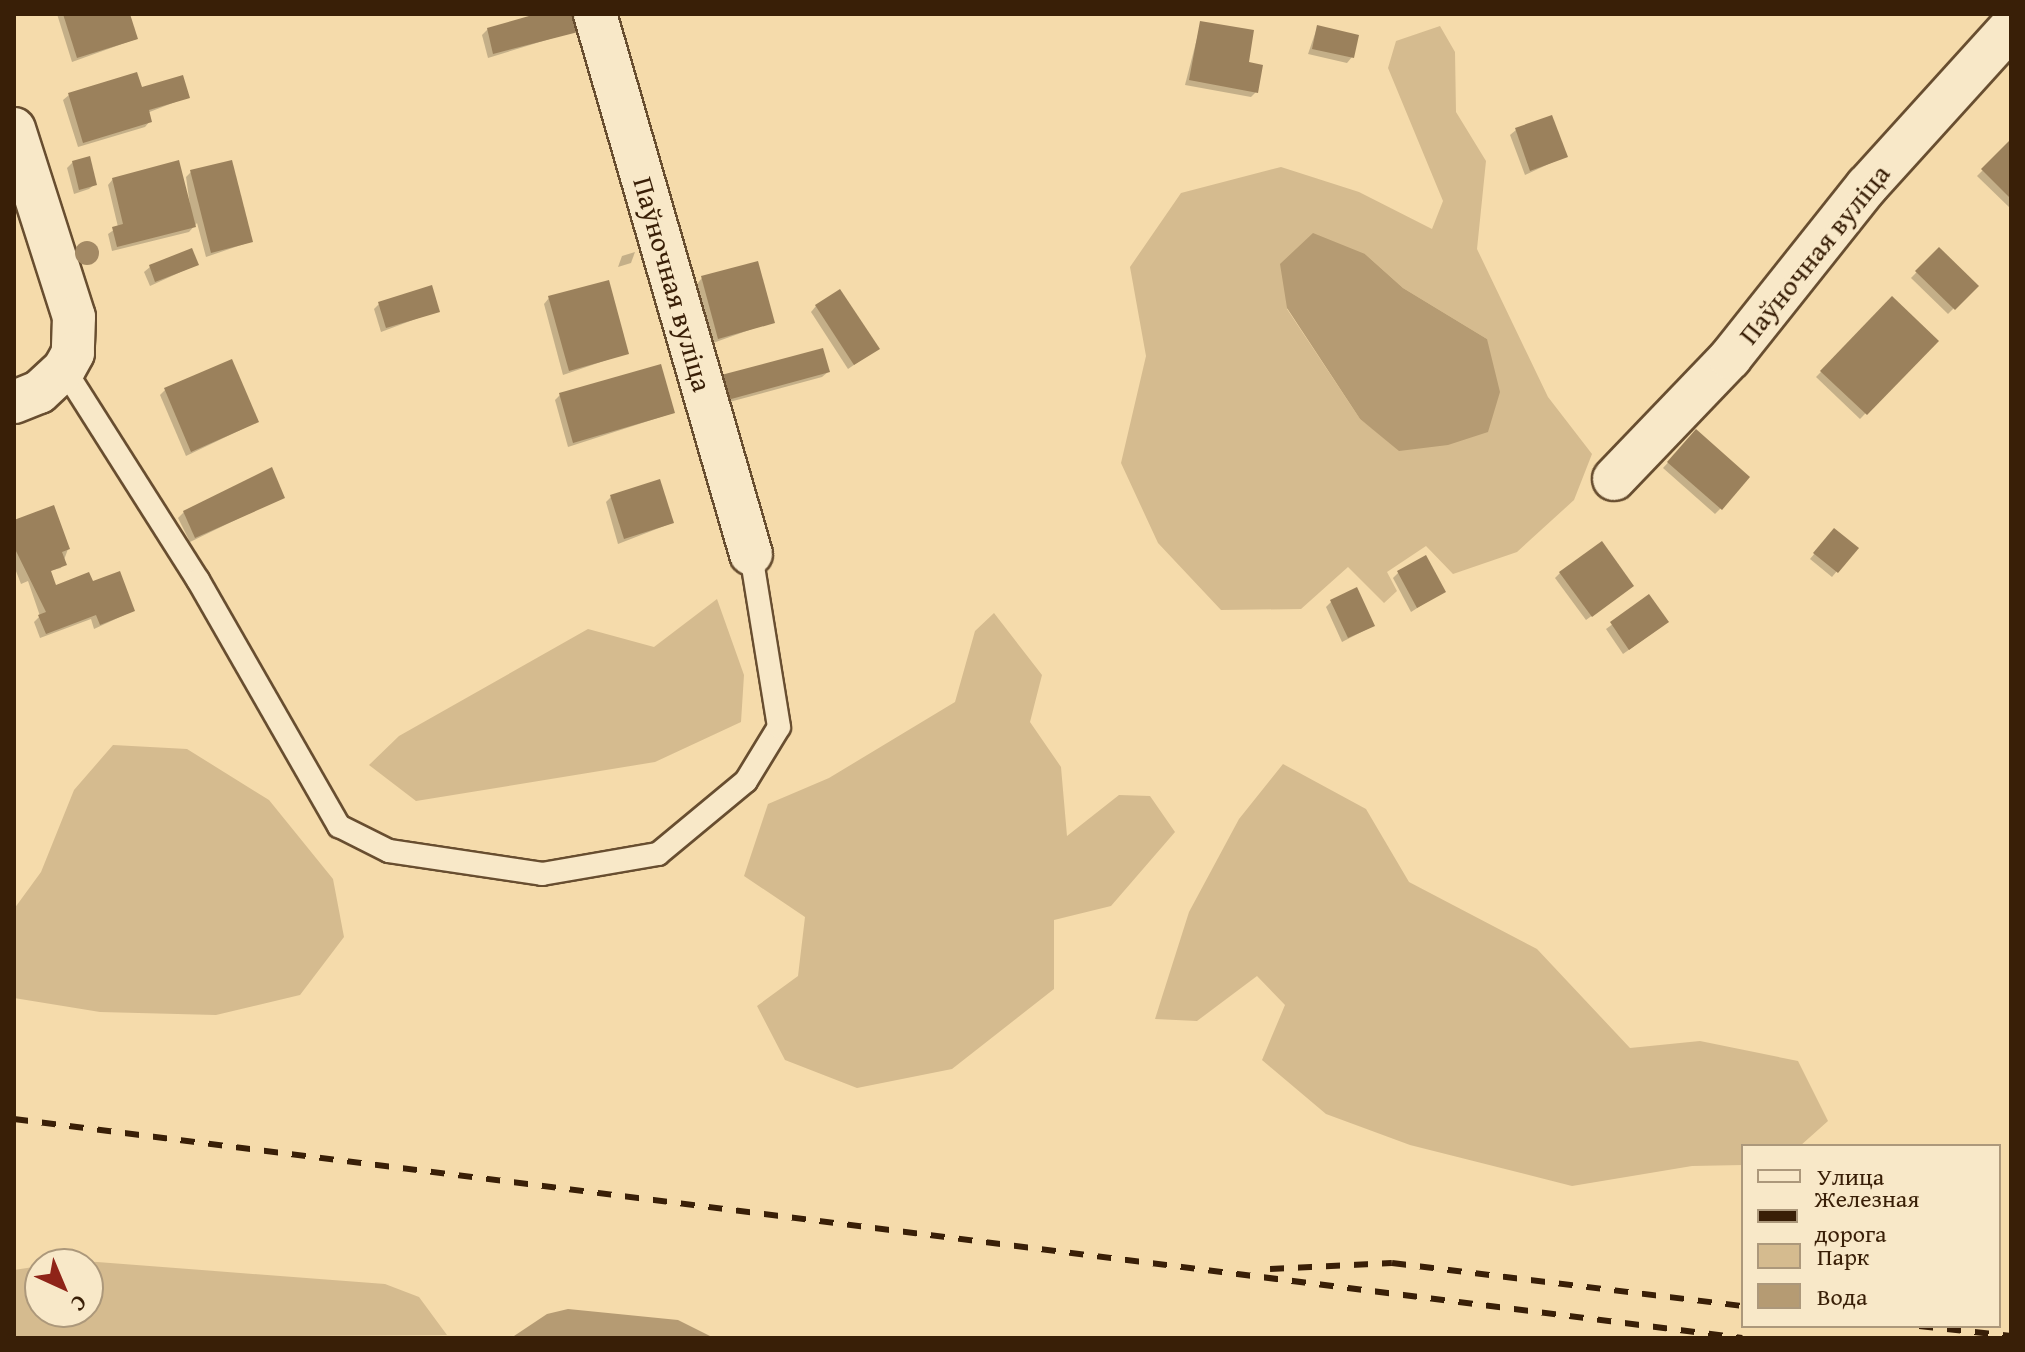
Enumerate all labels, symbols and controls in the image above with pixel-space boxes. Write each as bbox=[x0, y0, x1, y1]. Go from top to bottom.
street label: Паўночная вуліца bbox=[1731, 157, 1897, 351]
street label: Паўночная вуліца bbox=[626, 173, 720, 395]
legend bbox=[1741, 1144, 2001, 1328]
text: Улица bbox=[1817, 1159, 1884, 1194]
text: Железная дорога bbox=[1814, 1181, 1919, 1251]
text: Парк bbox=[1817, 1239, 1869, 1274]
north arrow bbox=[24, 1248, 104, 1328]
text: Вода bbox=[1817, 1279, 1867, 1314]
text: С bbox=[64, 1288, 95, 1320]

